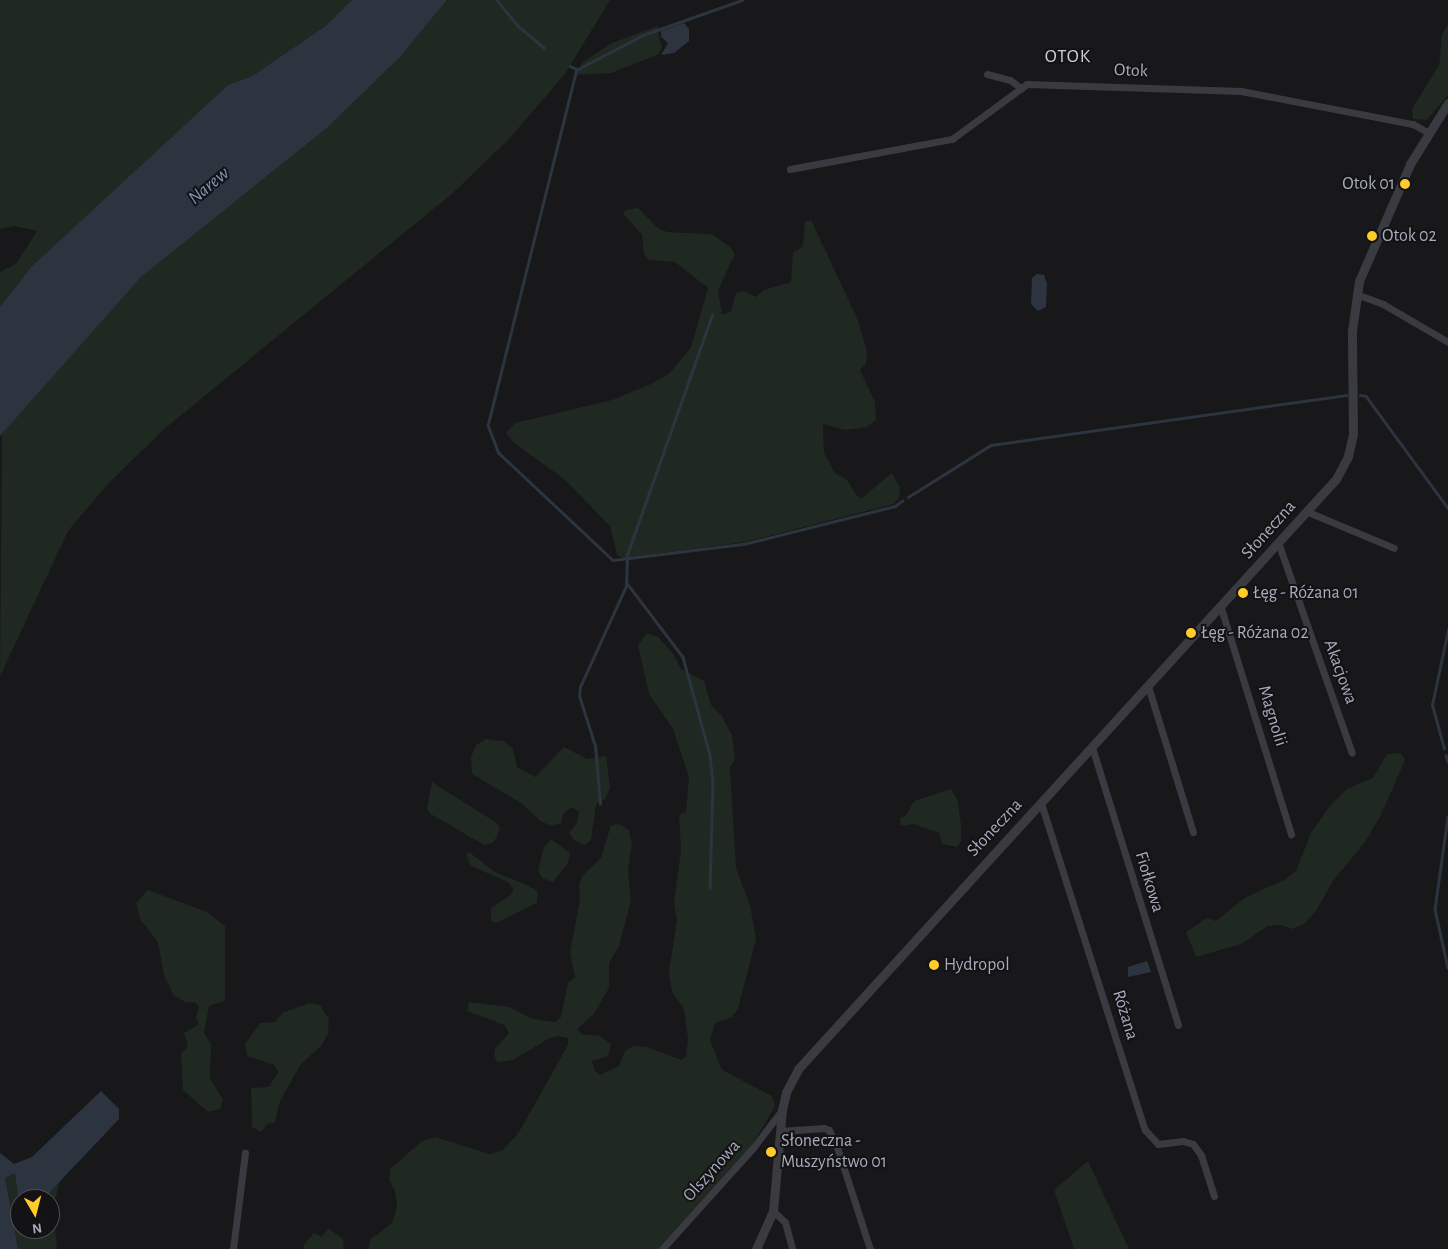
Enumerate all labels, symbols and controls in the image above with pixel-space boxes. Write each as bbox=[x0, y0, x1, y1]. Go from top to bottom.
district label: OTOK bbox=[1044, 46, 1092, 68]
street label: Otok bbox=[1114, 60, 1148, 82]
water label: Narew bbox=[184, 162, 234, 210]
place label: Otok 01 bbox=[1342, 173, 1395, 195]
marker: Otok 01 bbox=[1399, 178, 1411, 190]
place label: Otok 02 bbox=[1382, 225, 1437, 247]
marker: Otok 02 bbox=[1366, 230, 1378, 242]
street label: Słoneczna bbox=[1237, 496, 1301, 564]
place label: Łęg - Różana 01 bbox=[1253, 582, 1359, 604]
marker: Łęg - Różana 01 bbox=[1237, 587, 1249, 599]
place label: Łęg - Różana 02 bbox=[1201, 622, 1309, 644]
marker: Łęg - Różana 02 bbox=[1185, 627, 1197, 639]
street label: Akacjowa bbox=[1318, 637, 1362, 707]
street label: Magnolii bbox=[1253, 683, 1291, 749]
street label: Słoneczna bbox=[963, 795, 1027, 861]
street label: Fiołkowa bbox=[1130, 849, 1168, 915]
place label: Hydropol bbox=[944, 954, 1010, 976]
marker: Hydropol bbox=[928, 959, 940, 971]
street label: Różana bbox=[1107, 987, 1143, 1043]
place label: Słoneczna - Muszyństwo 01 bbox=[781, 1131, 887, 1174]
street label: Olszynowa bbox=[679, 1136, 745, 1206]
marker: Słoneczna - Muszyństwo 01 bbox=[765, 1146, 777, 1158]
north arrow bbox=[10, 1189, 60, 1239]
text: N bbox=[31, 1220, 43, 1235]

